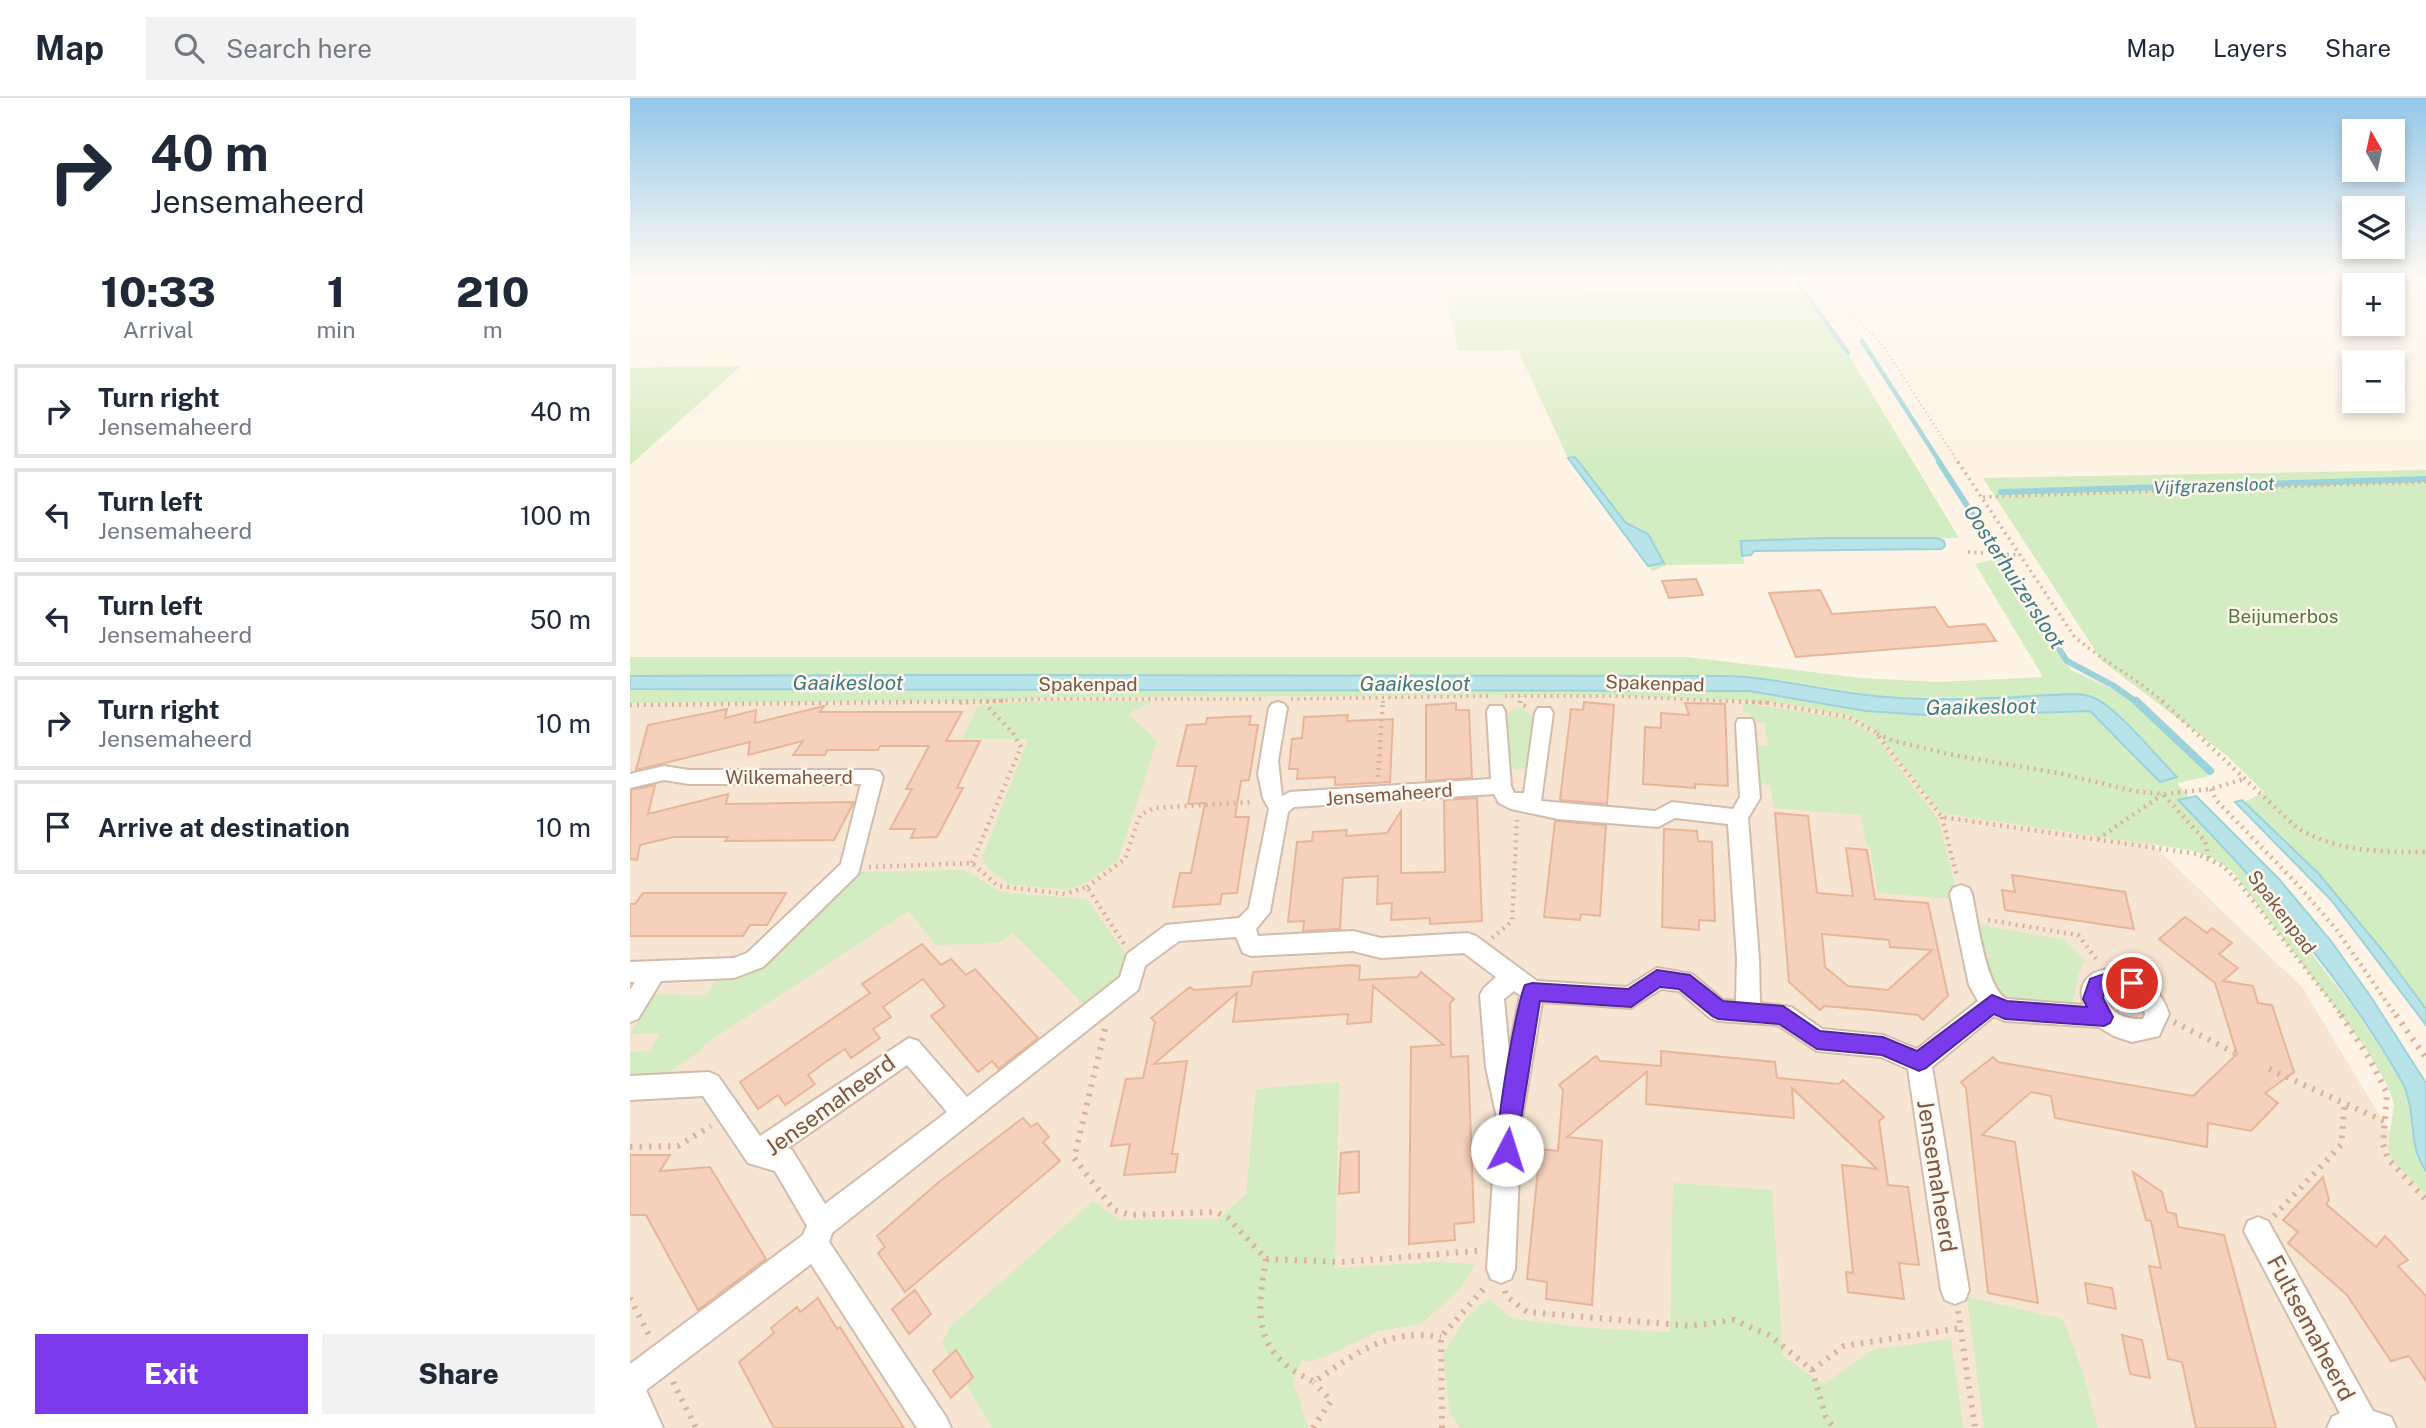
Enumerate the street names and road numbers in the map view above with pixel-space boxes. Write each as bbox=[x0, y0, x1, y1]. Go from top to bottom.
street label: Spakenpad bbox=[1605, 670, 1705, 696]
street label: Spakenpad bbox=[1038, 673, 1138, 695]
street label: Wilkemaheerd bbox=[725, 766, 853, 788]
street label: Jensemaheerd bbox=[1325, 779, 1453, 809]
street label: Spakenpad bbox=[2243, 866, 2321, 958]
street label: Jensemaheerd bbox=[759, 1048, 900, 1161]
street label: Jensemaheerd bbox=[1912, 1098, 1963, 1254]
street label: Fultsemaheerd bbox=[2262, 1250, 2361, 1405]

